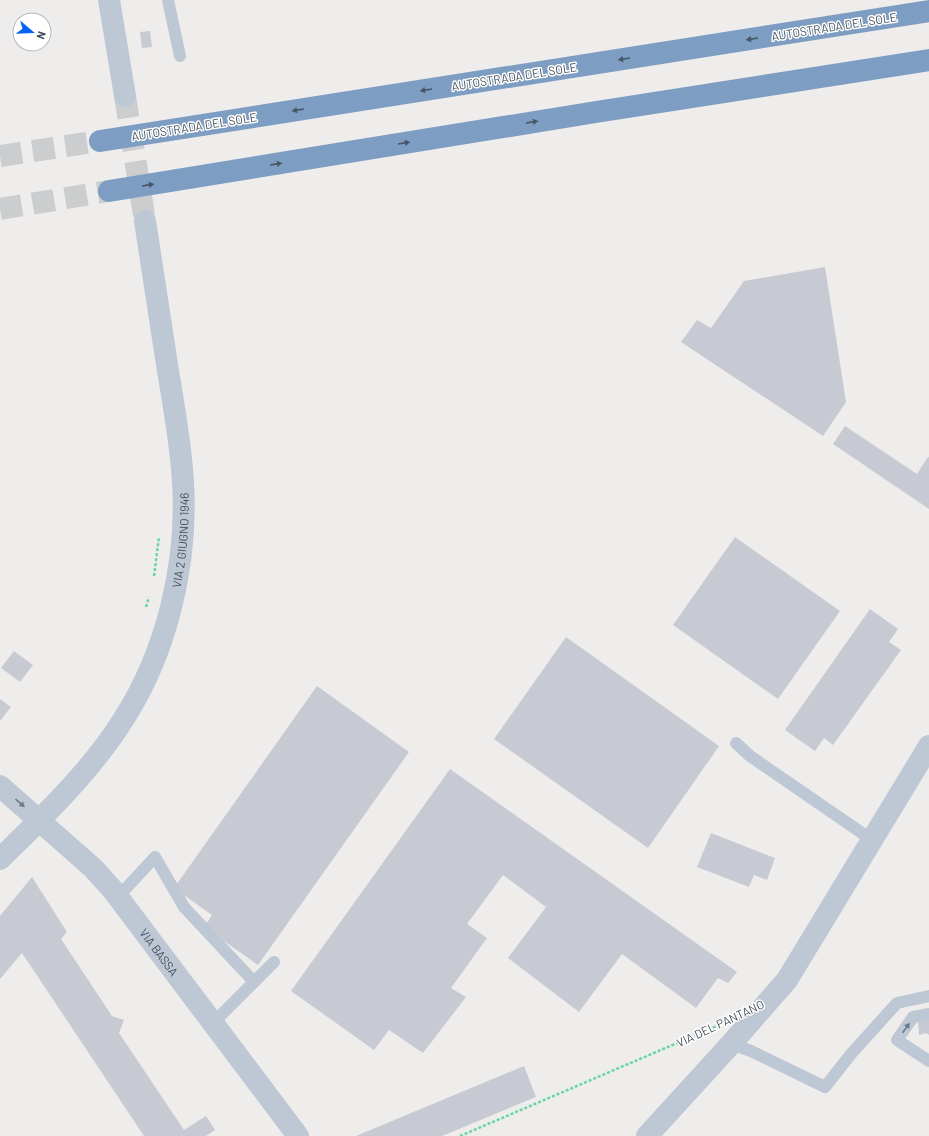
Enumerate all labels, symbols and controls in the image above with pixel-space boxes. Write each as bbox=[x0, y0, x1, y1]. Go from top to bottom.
street label: AUTOSTRADA DEL SOLE bbox=[770, 9, 898, 43]
north arrow bbox=[12, 12, 52, 52]
text: N bbox=[35, 30, 49, 41]
one-way arrow bbox=[746, 36, 758, 42]
one-way arrow bbox=[618, 56, 630, 62]
street label: AUTOSTRADA DEL SOLE bbox=[450, 59, 578, 93]
one-way arrow bbox=[420, 87, 432, 93]
one-way arrow bbox=[292, 107, 304, 113]
street label: AUTOSTRADA DEL SOLE bbox=[130, 109, 258, 143]
one-way arrow bbox=[526, 119, 539, 125]
one-way arrow bbox=[398, 140, 410, 146]
one-way arrow bbox=[270, 161, 282, 167]
one-way arrow bbox=[141, 181, 154, 187]
street label: VIA 2 GIUGNO 1946 bbox=[169, 492, 191, 589]
one-way arrow bbox=[15, 798, 25, 807]
street label: VIA BASSA bbox=[137, 926, 182, 978]
street label: VIA DEL PANTANO bbox=[674, 997, 766, 1049]
one-way arrow bbox=[902, 1023, 910, 1033]

